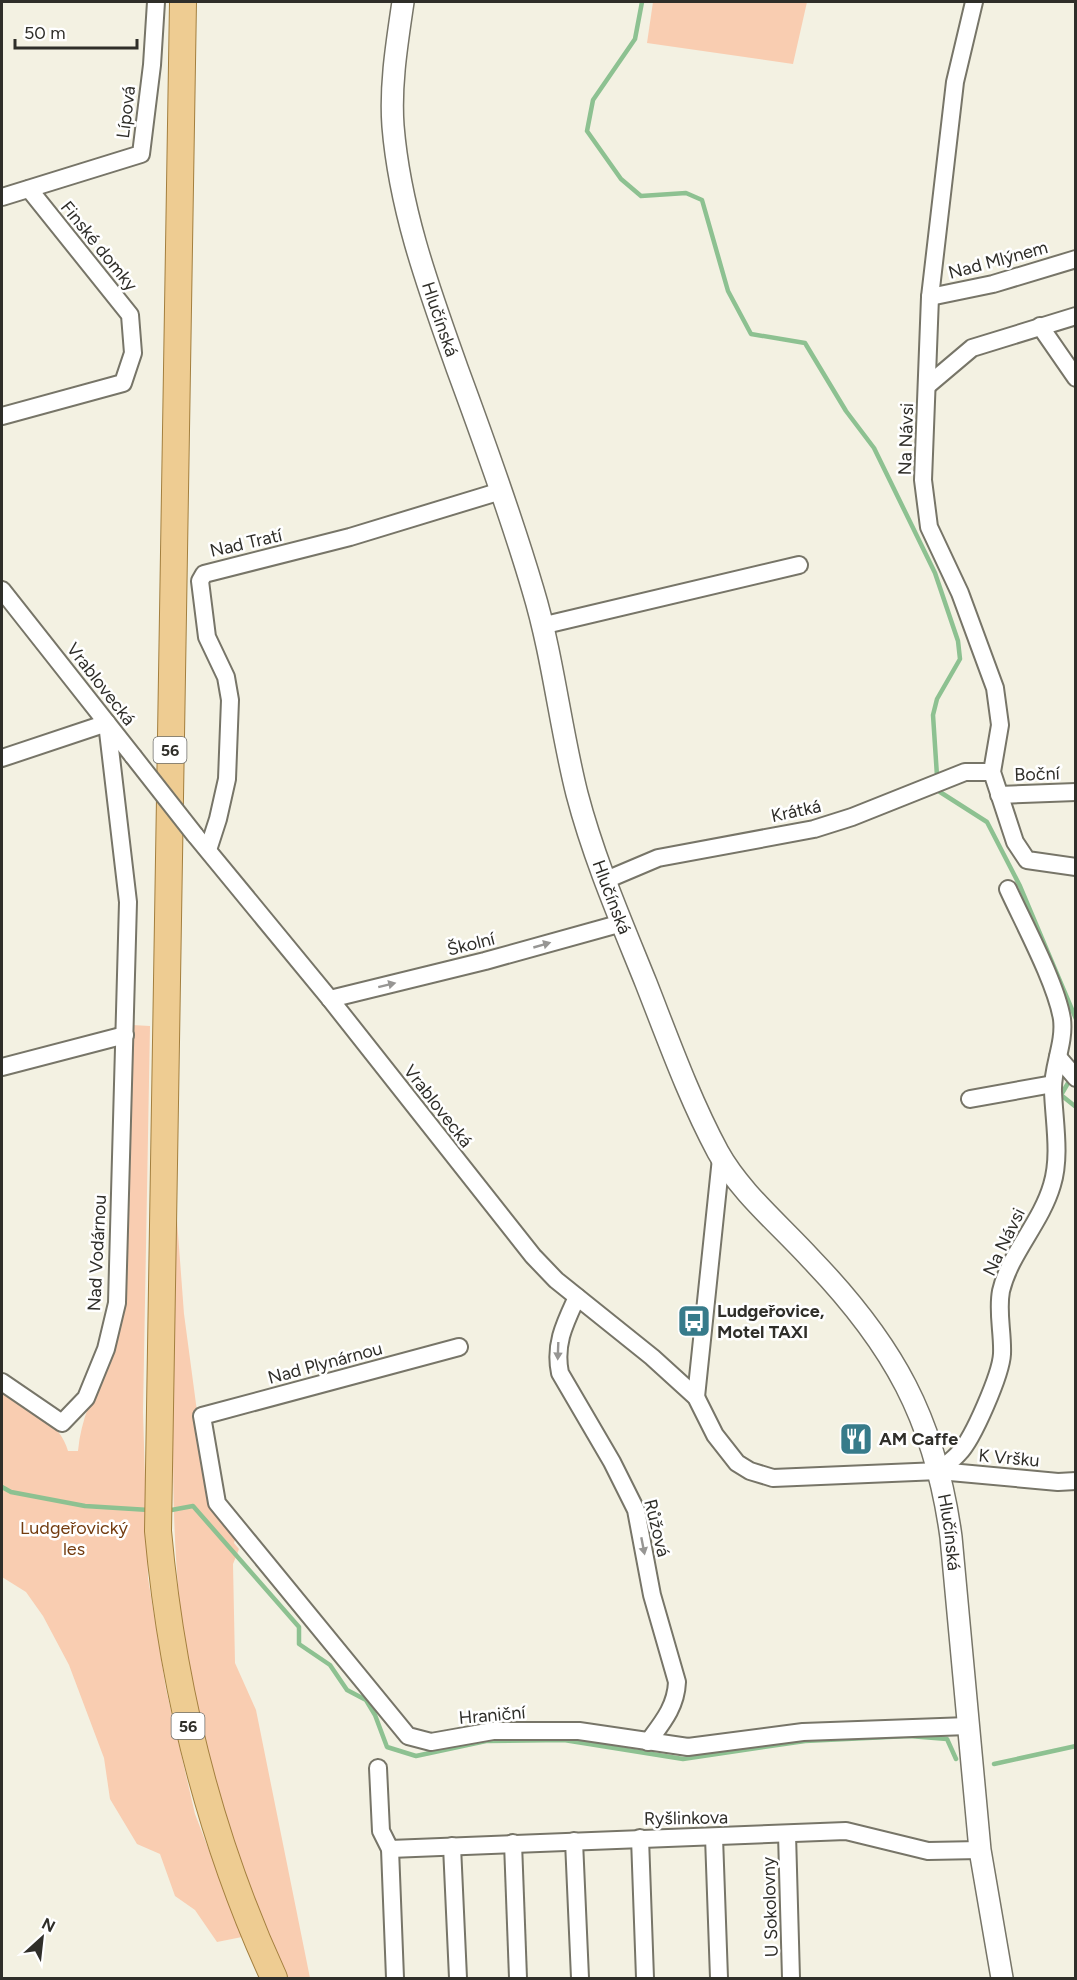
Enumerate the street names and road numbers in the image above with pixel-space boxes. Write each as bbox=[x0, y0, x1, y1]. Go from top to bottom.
street label: Lípová bbox=[112, 85, 140, 139]
street label: Finské domky bbox=[56, 196, 142, 296]
street label: Nad Mlýnem bbox=[946, 236, 1050, 284]
street label: Hlučínská bbox=[417, 279, 463, 359]
street label: Na Návsi bbox=[894, 402, 918, 476]
street label: Nad Tratí bbox=[208, 524, 285, 562]
street label: Vrablovecká bbox=[62, 638, 140, 730]
road number: 56 bbox=[154, 737, 186, 763]
street label: Boční bbox=[1014, 762, 1061, 786]
street label: Krátká bbox=[769, 795, 823, 827]
street label: Hlučínská bbox=[587, 857, 636, 937]
street label: Školní bbox=[445, 927, 498, 961]
street label: Vrablovecká bbox=[399, 1060, 477, 1152]
street label: Nad Vodárnou bbox=[83, 1194, 111, 1312]
street label: Na Návsi bbox=[978, 1205, 1030, 1279]
street label: Nad Plynárnou bbox=[265, 1337, 385, 1389]
street label: K Vršku bbox=[978, 1444, 1040, 1472]
street label: Hlučínská bbox=[933, 1492, 965, 1572]
street label: Růžová bbox=[639, 1497, 675, 1559]
street label: Hraniční bbox=[458, 1701, 527, 1729]
road number: 56 bbox=[172, 1713, 204, 1739]
street label: Ryšlinkova bbox=[644, 1806, 728, 1830]
street label: U Sokolovny bbox=[757, 1856, 783, 1958]

